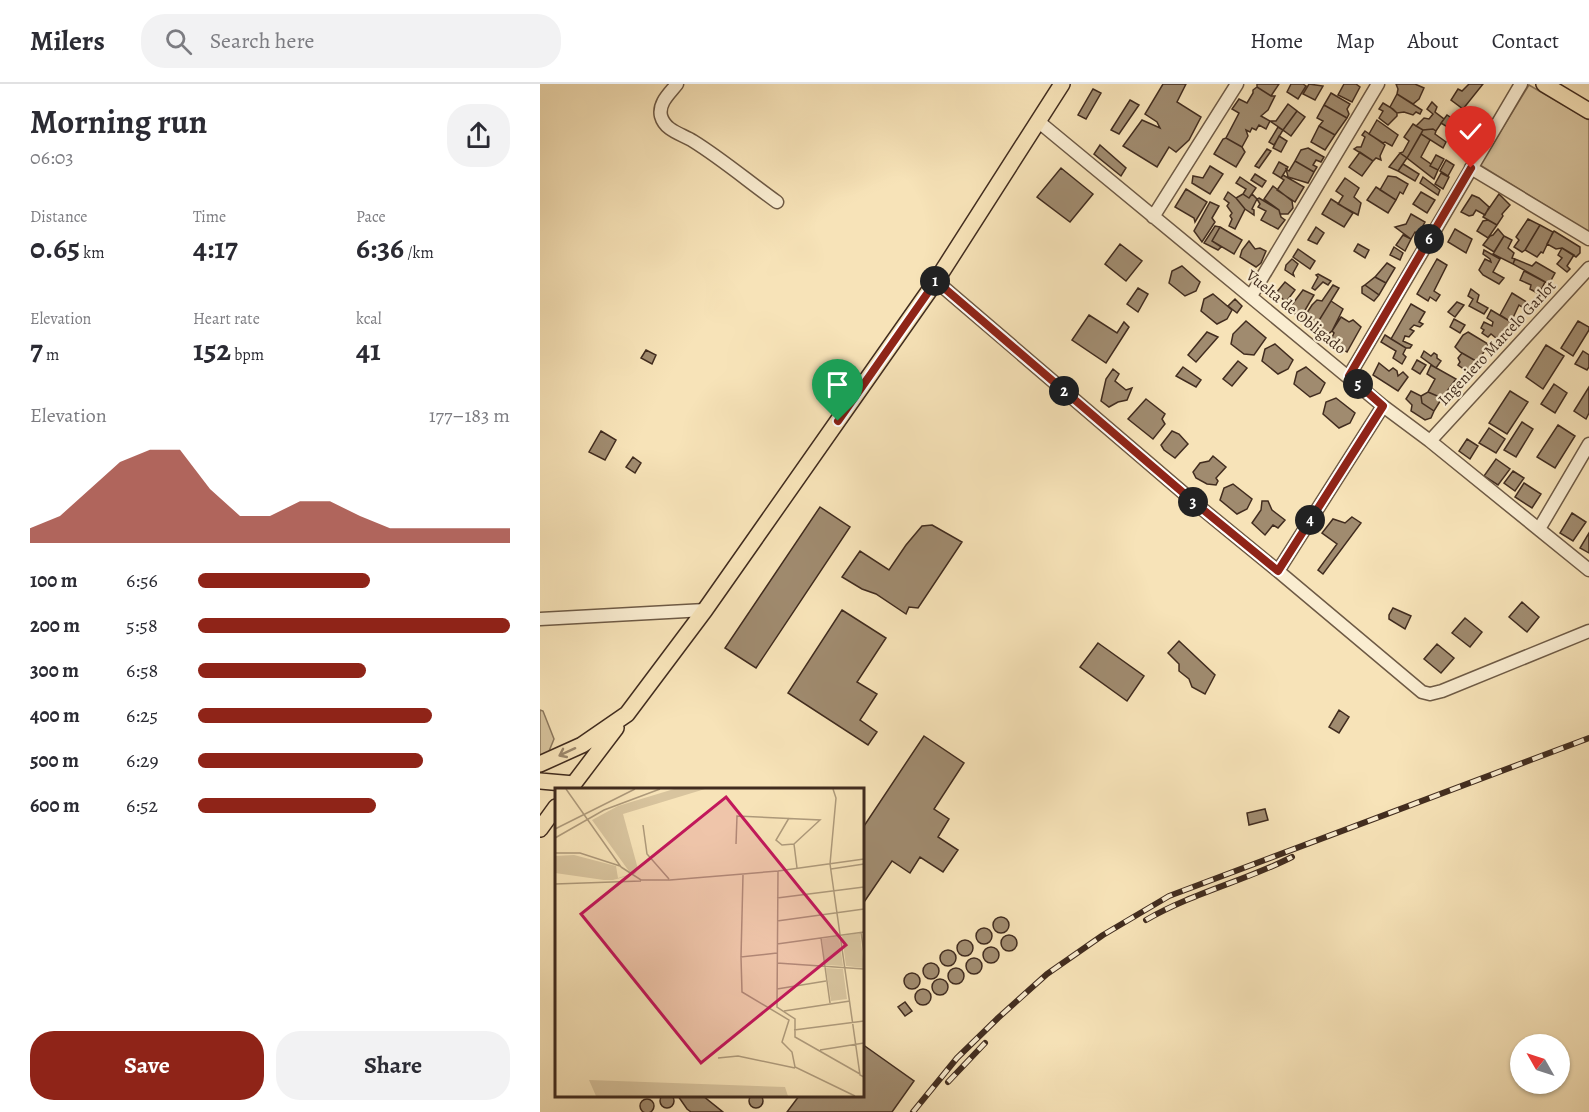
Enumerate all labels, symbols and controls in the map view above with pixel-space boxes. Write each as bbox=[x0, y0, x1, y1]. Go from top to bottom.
search box bbox=[141, 14, 561, 68]
text: Milers bbox=[30, 22, 105, 60]
icon: search bbox=[162, 25, 195, 58]
text: Search here bbox=[210, 26, 314, 56]
text: Home bbox=[1250, 27, 1303, 55]
text: Map bbox=[1336, 27, 1374, 55]
text: About bbox=[1407, 27, 1459, 55]
text: Contact bbox=[1492, 27, 1559, 55]
text: Morning run bbox=[30, 99, 207, 144]
button: share bbox=[447, 104, 510, 167]
pin bbox=[1445, 106, 1496, 168]
icon: check bbox=[1454, 115, 1487, 148]
text: 06:03 bbox=[30, 144, 74, 171]
text: Distance bbox=[30, 206, 87, 228]
text: Time bbox=[193, 206, 226, 228]
text: Pace bbox=[356, 206, 386, 228]
pin: 6 bbox=[1414, 224, 1444, 254]
text: 0.65 bbox=[30, 228, 80, 268]
text: 4:17 bbox=[193, 228, 238, 268]
text: 6:36 bbox=[356, 228, 404, 268]
text: 6 bbox=[1425, 228, 1433, 250]
text: km bbox=[80, 242, 105, 264]
text: /km bbox=[404, 242, 434, 264]
street label: Vuelta de Obligado bbox=[1240, 264, 1351, 359]
pin: 1 bbox=[920, 266, 950, 296]
text: 1 bbox=[932, 270, 938, 292]
street label: Ingeniero Marcelo Garlot bbox=[1433, 276, 1561, 410]
text: Elevation bbox=[30, 308, 91, 330]
text: Heart rate bbox=[193, 308, 260, 330]
text: kcal bbox=[356, 308, 382, 330]
text: 7 bbox=[30, 330, 43, 370]
text: 152 bbox=[193, 330, 231, 370]
text: 41 bbox=[356, 330, 381, 370]
text: m bbox=[43, 344, 59, 366]
text: bpm bbox=[231, 344, 264, 366]
pin bbox=[812, 359, 863, 421]
icon: arrive bbox=[821, 368, 854, 401]
pin: 5 bbox=[1343, 369, 1373, 399]
text: 5 bbox=[1355, 373, 1361, 395]
pin: 2 bbox=[1049, 376, 1079, 406]
text: 2 bbox=[1060, 380, 1068, 402]
text: Elevation bbox=[30, 402, 107, 429]
text: 177–183 m bbox=[429, 402, 510, 429]
pin: 3 bbox=[1178, 487, 1208, 517]
text: 3 bbox=[1190, 491, 1196, 513]
pin: 4 bbox=[1295, 505, 1325, 535]
text: 4 bbox=[1306, 509, 1314, 531]
text: 100 m bbox=[30, 567, 78, 594]
text: 6:56 bbox=[126, 567, 158, 594]
text: 200 m bbox=[30, 612, 80, 639]
text: 5:58 bbox=[126, 612, 158, 639]
text: 300 m bbox=[30, 657, 79, 684]
text: 6:58 bbox=[126, 657, 158, 684]
text: 400 m bbox=[30, 702, 80, 729]
text: 6:25 bbox=[126, 702, 158, 729]
text: 500 m bbox=[30, 747, 79, 774]
text: 6:29 bbox=[126, 747, 159, 774]
one-way arrow bbox=[558, 747, 576, 759]
inset map bbox=[555, 788, 864, 1097]
text: 600 m bbox=[30, 792, 80, 819]
text: 6:52 bbox=[126, 792, 158, 819]
button: Save bbox=[30, 1031, 264, 1100]
button: Share bbox=[276, 1031, 510, 1100]
north arrow bbox=[1510, 1034, 1570, 1094]
map controls bbox=[1510, 1034, 1570, 1094]

